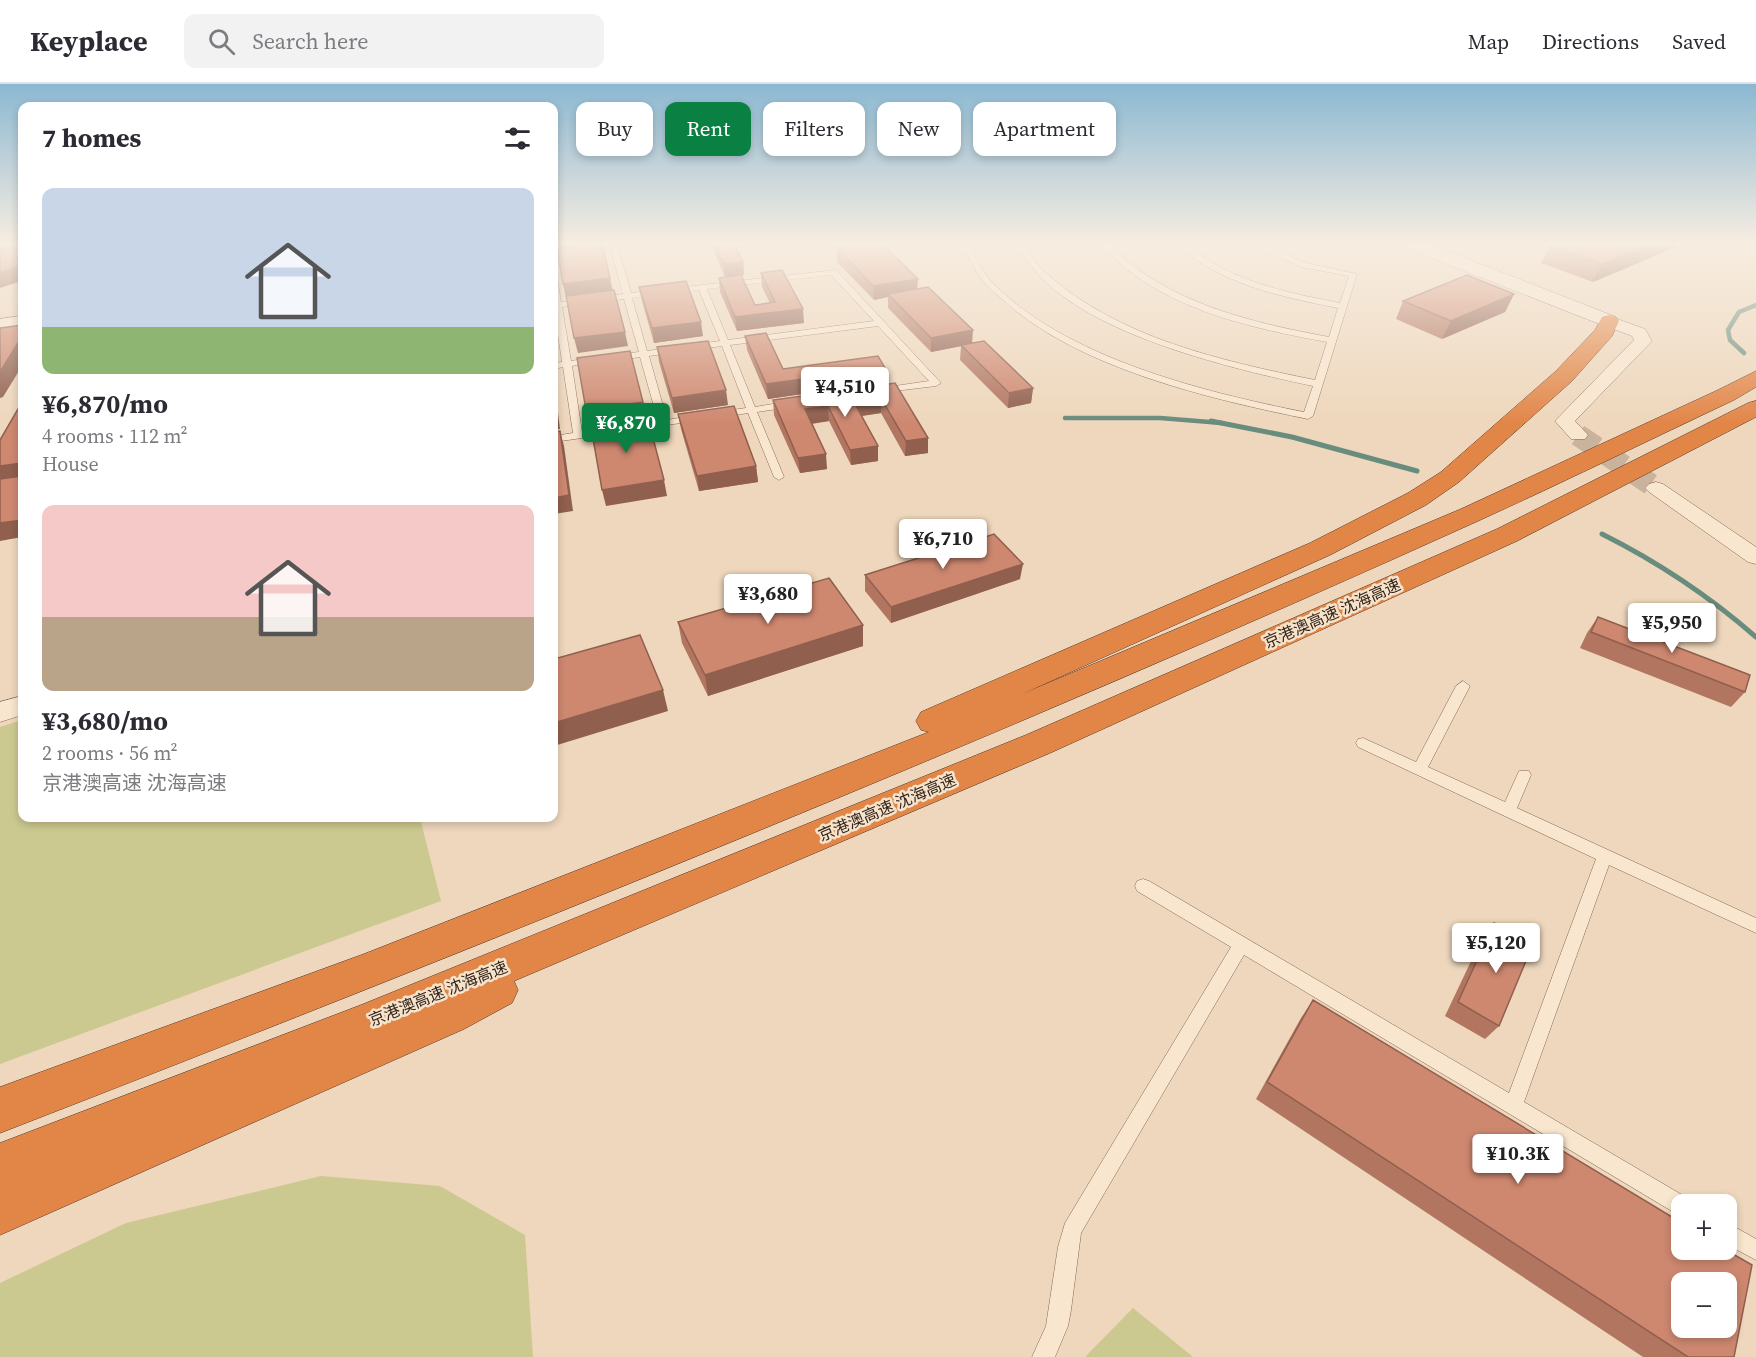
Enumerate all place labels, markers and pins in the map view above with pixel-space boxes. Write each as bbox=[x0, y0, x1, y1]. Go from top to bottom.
pin: ¥4,510 bbox=[796, 367, 894, 418]
pin: ¥6,870 bbox=[577, 403, 675, 454]
pin: ¥6,710 bbox=[894, 519, 992, 570]
pin: ¥3,680 bbox=[719, 574, 817, 625]
pin: ¥5,950 bbox=[1623, 603, 1721, 654]
pin: ¥5,120 bbox=[1447, 923, 1545, 974]
pin: ¥10.3K bbox=[1469, 1134, 1567, 1185]

